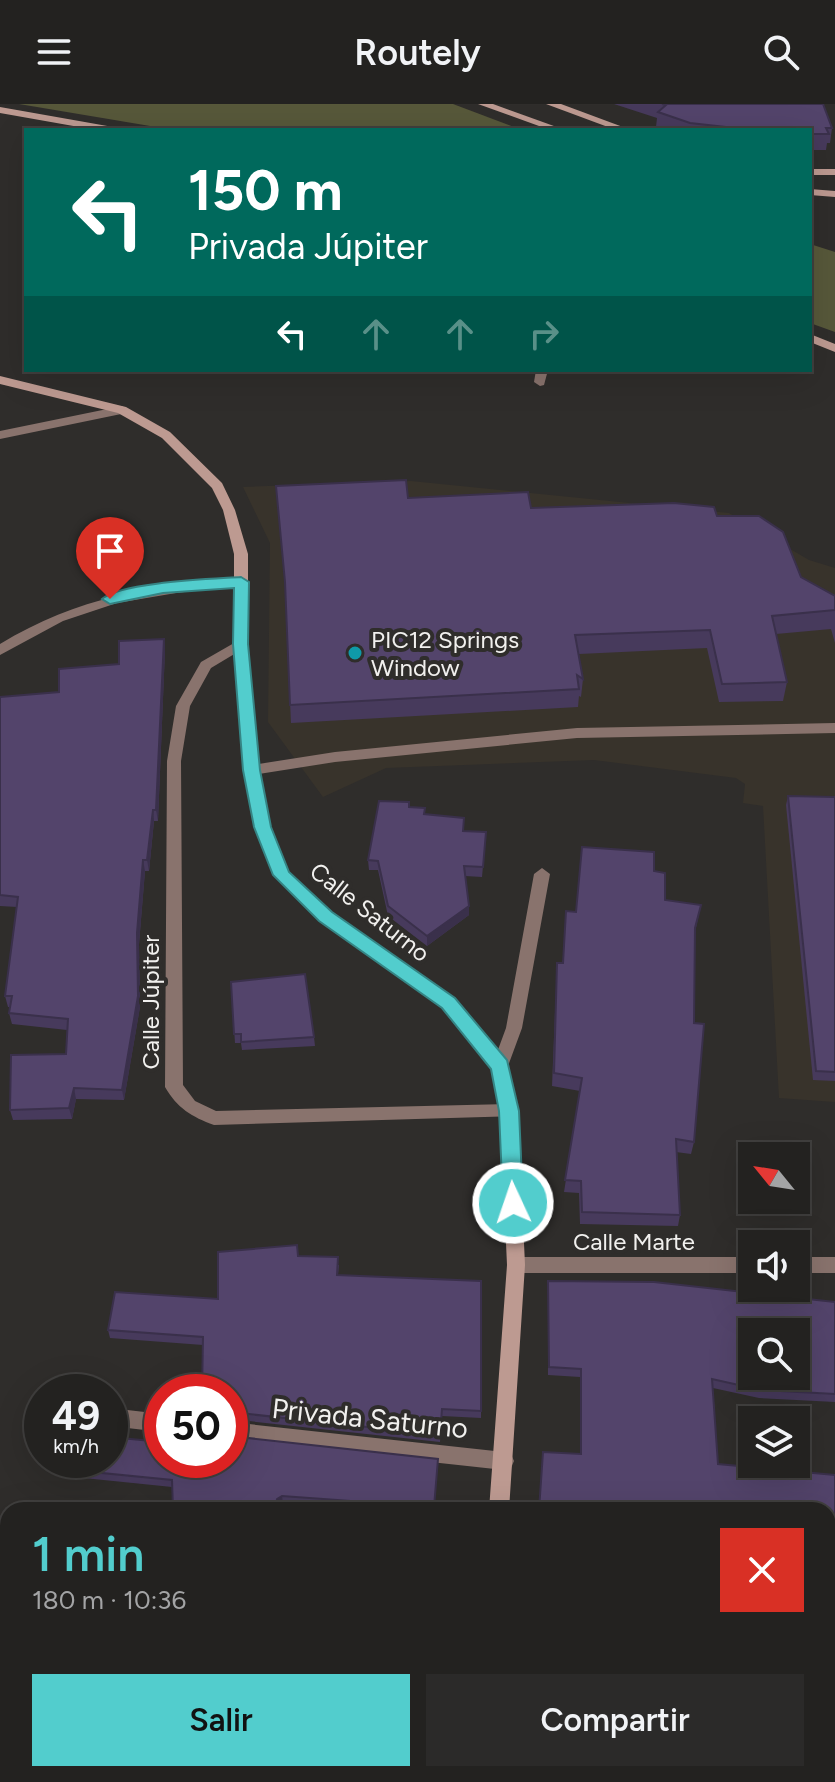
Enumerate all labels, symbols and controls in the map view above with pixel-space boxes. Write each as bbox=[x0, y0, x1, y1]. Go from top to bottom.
icon: menu bbox=[32, 30, 76, 74]
icon: search bbox=[759, 30, 803, 74]
text: Routely bbox=[354, 31, 481, 74]
text: 150 m bbox=[188, 157, 343, 224]
icon: left bbox=[56, 160, 160, 264]
text: Privada Júpiter bbox=[188, 225, 428, 268]
icon: left bbox=[270, 312, 314, 356]
icon: ahead bbox=[354, 312, 398, 356]
icon: ahead bbox=[438, 312, 482, 356]
icon: right bbox=[522, 312, 566, 356]
pin bbox=[76, 517, 144, 599]
icon: arrive bbox=[88, 529, 132, 573]
place label: PIC12 Springs Window bbox=[371, 625, 519, 682]
marker: PIC12 Springs Window bbox=[346, 644, 364, 662]
street label: Calle Saturno bbox=[304, 856, 436, 968]
street label: Calle Júpiter bbox=[136, 935, 165, 1069]
north arrow bbox=[738, 1142, 810, 1214]
map controls bbox=[738, 1142, 810, 1478]
position arrow bbox=[471, 1161, 555, 1245]
street label: Calle Marte bbox=[573, 1227, 695, 1256]
button: sound bbox=[738, 1230, 810, 1302]
button: search bbox=[738, 1318, 810, 1390]
speed limit sign: 50 bbox=[144, 1374, 248, 1478]
street label: Privada Saturno bbox=[270, 1391, 470, 1445]
text: 49 bbox=[52, 1392, 100, 1440]
button: layers bbox=[738, 1406, 810, 1478]
text: km/h bbox=[53, 1434, 99, 1458]
text: 1 min bbox=[32, 1525, 144, 1583]
button: close bbox=[720, 1528, 804, 1612]
text: 180 m · 10:36 bbox=[32, 1584, 186, 1616]
button: Salir bbox=[32, 1674, 410, 1766]
button: Compartir bbox=[426, 1674, 804, 1766]

